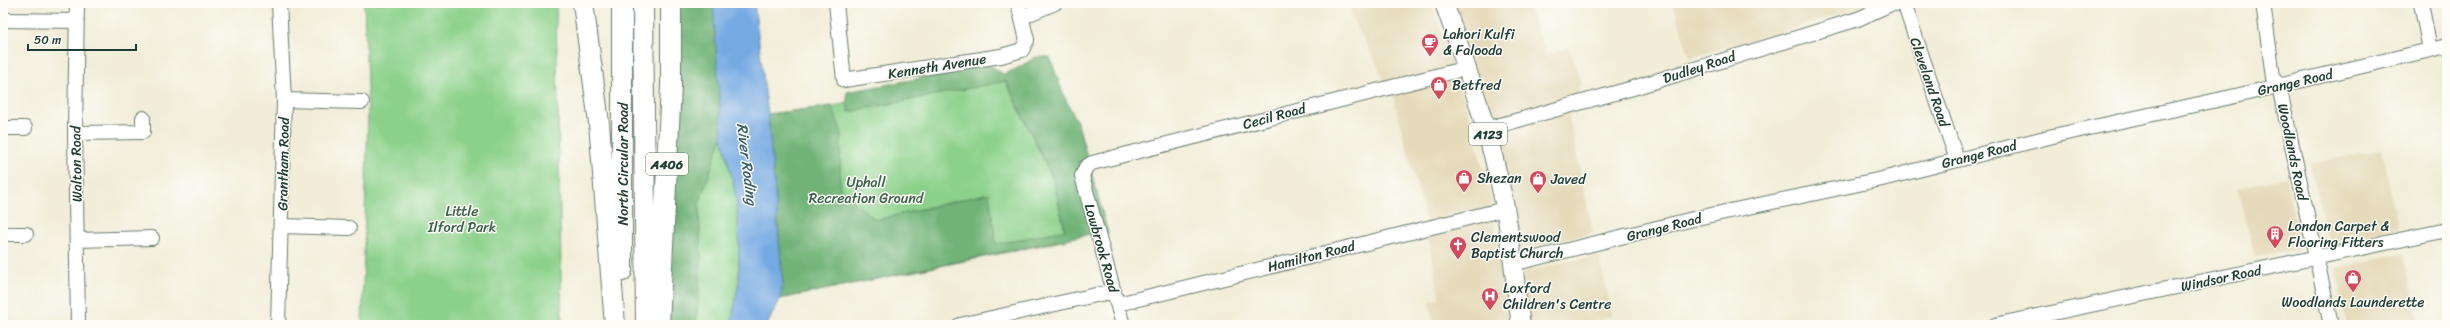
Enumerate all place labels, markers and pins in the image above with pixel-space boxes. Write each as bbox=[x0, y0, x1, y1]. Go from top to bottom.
place label: Lahori Kulfi & Falooda bbox=[1443, 22, 1515, 63]
cafe icon: Lahori Kulfi & Falooda bbox=[1420, 32, 1440, 57]
place label: Betfred bbox=[1452, 73, 1502, 98]
shop icon: Betfred bbox=[1429, 75, 1449, 100]
place label: Shezan bbox=[1477, 166, 1522, 191]
place label: Javed bbox=[1550, 167, 1587, 192]
shop icon: Shezan bbox=[1454, 168, 1474, 193]
shop icon: Javed bbox=[1528, 169, 1548, 194]
place label: London Carpet & Flooring Fitters bbox=[2288, 214, 2389, 255]
building icon: London Carpet & Flooring Fitters bbox=[2265, 224, 2285, 249]
place label: Clementswood Baptist Church bbox=[1471, 225, 1563, 266]
church icon: Clementswood Baptist Church bbox=[1448, 235, 1468, 260]
shop icon: Woodlands Launderette bbox=[2343, 268, 2363, 293]
place label: Loxford Children's Centre bbox=[1503, 276, 1612, 317]
hospital icon: Loxford Children's Centre bbox=[1480, 286, 1500, 311]
place label: Woodlands Launderette bbox=[2282, 290, 2424, 315]

